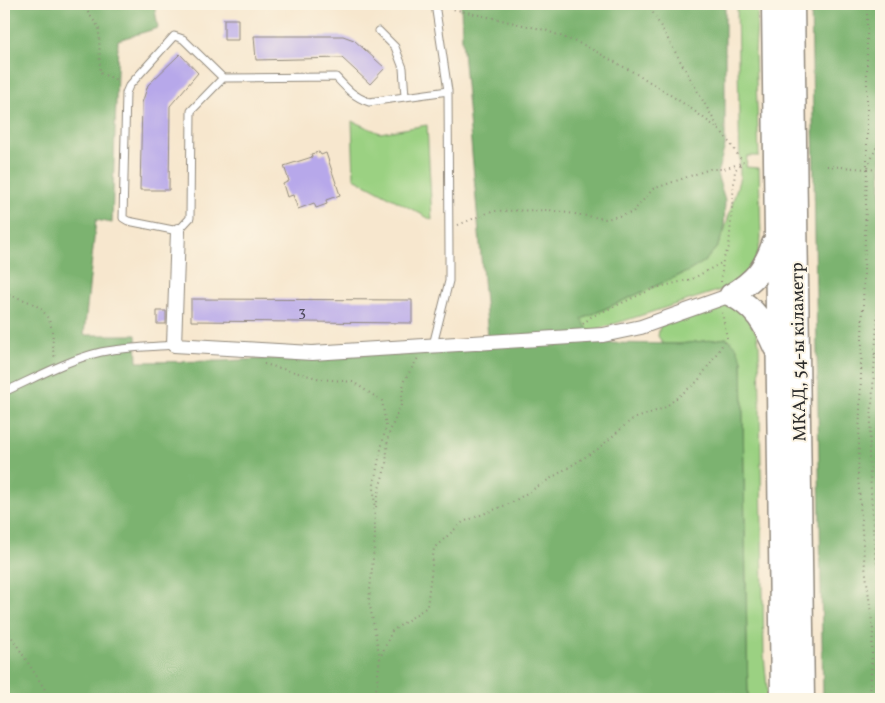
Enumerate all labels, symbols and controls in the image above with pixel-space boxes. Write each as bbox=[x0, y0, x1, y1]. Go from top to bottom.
street label: МКАД, 54-ы кіламетр bbox=[785, 262, 814, 442]
house number: 3 bbox=[298, 302, 306, 323]

